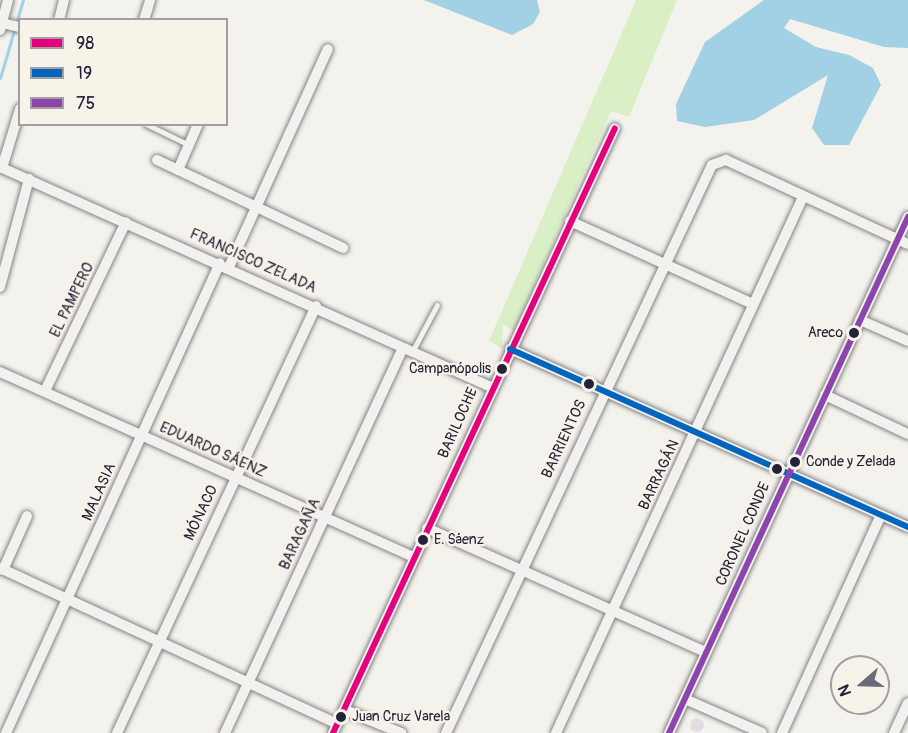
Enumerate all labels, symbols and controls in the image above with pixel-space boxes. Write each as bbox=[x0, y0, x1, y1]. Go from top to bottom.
legend bbox=[18, 18, 228, 126]
text: 98 bbox=[76, 32, 94, 55]
text: 19 bbox=[76, 62, 92, 85]
text: 75 bbox=[76, 92, 95, 115]
street label: FRANCISCO ZELADA bbox=[187, 225, 319, 297]
street label: EL PAMPERO bbox=[46, 260, 98, 340]
place label: Areco bbox=[808, 325, 843, 341]
marker: Areco bbox=[848, 327, 860, 339]
place label: Campanópolis bbox=[409, 361, 491, 377]
marker: Campanópolis bbox=[496, 363, 508, 375]
unlabelled marker bbox=[583, 378, 595, 390]
street label: BARILOCHE bbox=[434, 385, 482, 461]
street label: BARRIENTOS bbox=[538, 397, 590, 481]
street label: EDUARDO SÁENZ bbox=[157, 418, 269, 482]
street label: BARRAGÁN bbox=[635, 437, 683, 513]
place label: Conde y Zelada bbox=[806, 454, 896, 470]
marker: Conde y Zelada bbox=[789, 456, 801, 468]
street label: MALASIA bbox=[78, 460, 120, 524]
unlabelled marker bbox=[771, 463, 783, 475]
street label: CORONEL CONDE bbox=[712, 479, 774, 589]
street label: MÓNACO bbox=[180, 482, 222, 544]
street label: BARAGAÑA bbox=[276, 495, 324, 573]
place label: E. Sáenz bbox=[434, 532, 484, 548]
marker: E. Sáenz bbox=[417, 534, 429, 546]
north arrow bbox=[830, 655, 890, 715]
text: N bbox=[834, 682, 856, 699]
place label: Juan Cruz Varela bbox=[352, 709, 450, 725]
marker: Juan Cruz Varela bbox=[335, 711, 347, 723]

